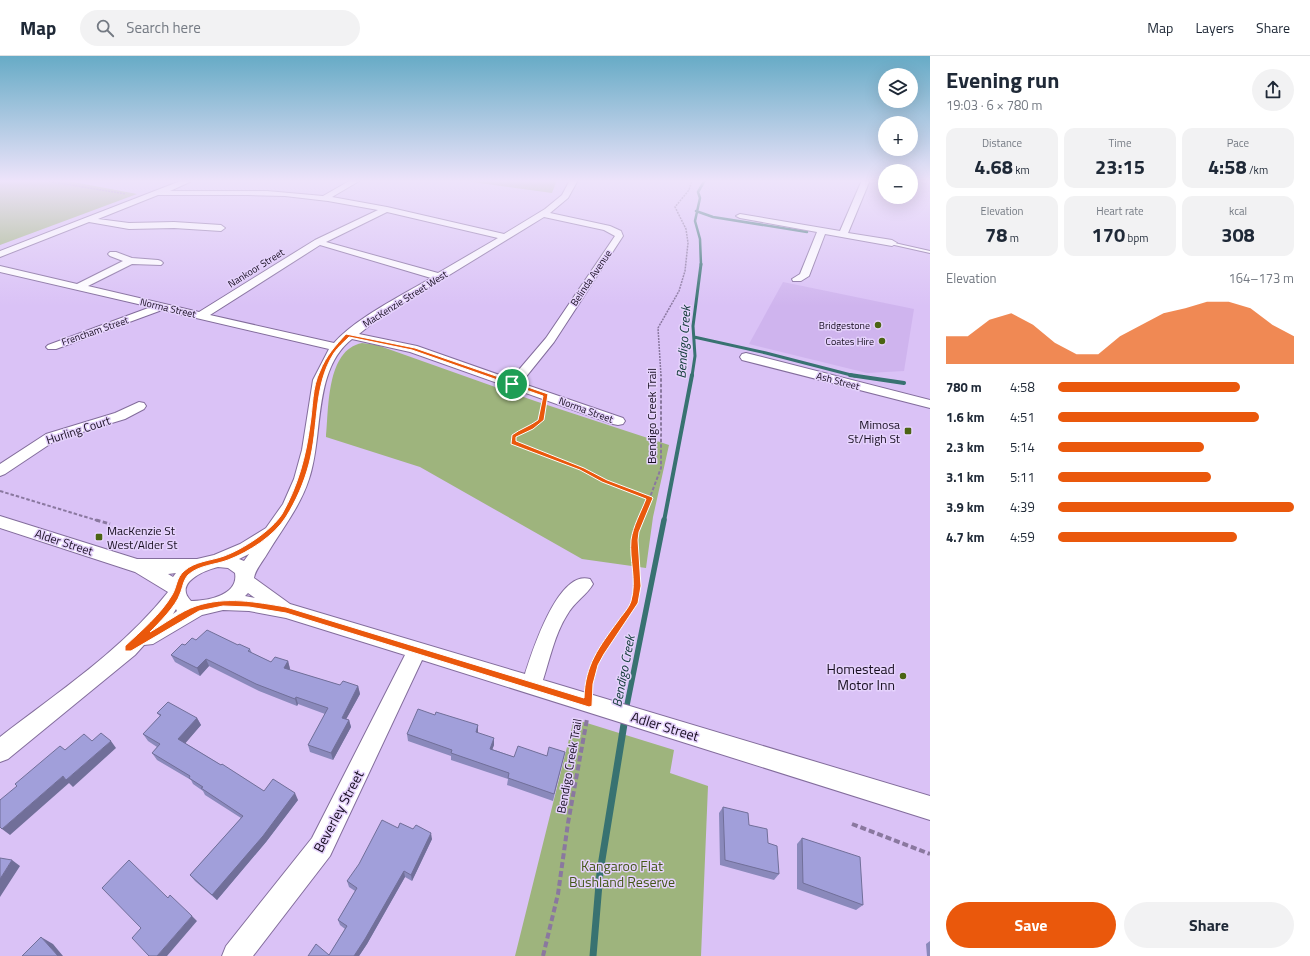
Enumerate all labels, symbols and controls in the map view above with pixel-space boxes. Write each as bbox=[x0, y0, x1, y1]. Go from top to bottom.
search box bbox=[80, 10, 360, 46]
text: Map bbox=[20, 13, 56, 42]
text: Search here bbox=[126, 16, 201, 39]
icon: search bbox=[94, 17, 116, 39]
text: Map bbox=[1147, 17, 1173, 38]
text: Layers bbox=[1195, 17, 1234, 38]
text: Share bbox=[1256, 17, 1290, 38]
text: Evening run bbox=[946, 63, 1059, 97]
map controls bbox=[878, 68, 918, 204]
button: layers bbox=[878, 68, 918, 108]
button: share bbox=[1252, 69, 1294, 111]
text: 19:03 · 6 × 780 m bbox=[946, 95, 1042, 115]
button: + bbox=[878, 116, 918, 156]
text: Distance bbox=[982, 135, 1022, 151]
text: Time bbox=[1109, 135, 1131, 151]
text: Pace bbox=[1227, 135, 1249, 151]
text: 4.68 bbox=[974, 151, 1013, 182]
text: 23:15 bbox=[1095, 151, 1145, 182]
text: 4:58 bbox=[1208, 151, 1247, 182]
text: km bbox=[1013, 162, 1030, 178]
text: /km bbox=[1247, 162, 1268, 178]
button: − bbox=[878, 164, 918, 204]
text: Elevation bbox=[981, 203, 1023, 219]
text: Heart rate bbox=[1096, 203, 1144, 219]
text: kcal bbox=[1229, 203, 1247, 219]
text: 78 bbox=[985, 219, 1007, 250]
text: 170 bbox=[1092, 219, 1125, 250]
text: 308 bbox=[1221, 219, 1255, 250]
text: m bbox=[1007, 230, 1019, 246]
text: bpm bbox=[1125, 230, 1148, 246]
street label: Nankoor Street bbox=[225, 244, 287, 291]
street label: Belinda Avenue bbox=[567, 247, 615, 309]
street label: MacKenzie Street West bbox=[360, 267, 451, 331]
text: Elevation bbox=[946, 268, 997, 288]
text: 164–173 m bbox=[1228, 268, 1294, 288]
street label: Norma Street bbox=[139, 294, 198, 322]
water label: Bendigo Creek bbox=[670, 303, 696, 379]
street label: Frencham Street bbox=[60, 312, 131, 349]
place label: Bridgestone bbox=[819, 318, 870, 333]
marker: Bridgestone bbox=[873, 320, 883, 330]
place label: Coates Hire bbox=[826, 334, 874, 349]
marker: Coates Hire bbox=[877, 336, 887, 346]
pin bbox=[495, 367, 529, 401]
street label: Bendigo Creek Trail bbox=[642, 368, 661, 464]
street label: Ash Street bbox=[815, 368, 862, 394]
icon: arrive bbox=[501, 373, 523, 395]
text: 780 m bbox=[946, 377, 982, 397]
text: 4:58 bbox=[1010, 377, 1035, 397]
street label: Norma Street bbox=[557, 393, 616, 427]
text: 1.6 km bbox=[946, 407, 984, 427]
text: 4:51 bbox=[1010, 407, 1035, 427]
street label: Hurling Court bbox=[43, 410, 113, 449]
place label: Mimosa St/High St bbox=[848, 415, 901, 448]
marker: Mimosa St/High St bbox=[903, 426, 913, 436]
text: 2.3 km bbox=[946, 437, 984, 457]
text: 5:14 bbox=[1010, 437, 1035, 457]
text: 3.1 km bbox=[946, 467, 984, 487]
text: 5:11 bbox=[1010, 467, 1035, 487]
text: 3.9 km bbox=[946, 497, 984, 517]
text: 4:39 bbox=[1010, 497, 1035, 517]
place label: MacKenzie St West/Alder St bbox=[107, 521, 178, 554]
street label: Alder Street bbox=[33, 524, 96, 561]
text: 4.7 km bbox=[946, 527, 984, 547]
text: 4:59 bbox=[1010, 527, 1035, 547]
marker: MacKenzie St West/Alder St bbox=[94, 532, 104, 542]
water label: Bendigo Creek bbox=[606, 631, 640, 709]
place label: Homestead Motor Inn bbox=[827, 658, 895, 695]
marker: Homestead Motor Inn bbox=[898, 671, 908, 681]
street label: Adler Street bbox=[628, 706, 702, 746]
street label: Bendigo Creek Trail bbox=[551, 717, 587, 815]
street label: Beverley Street bbox=[308, 766, 368, 856]
park label: Kangaroo Flat Bushland Reserve bbox=[569, 855, 675, 892]
button: Save bbox=[946, 902, 1116, 948]
button: Share bbox=[1124, 902, 1294, 948]

